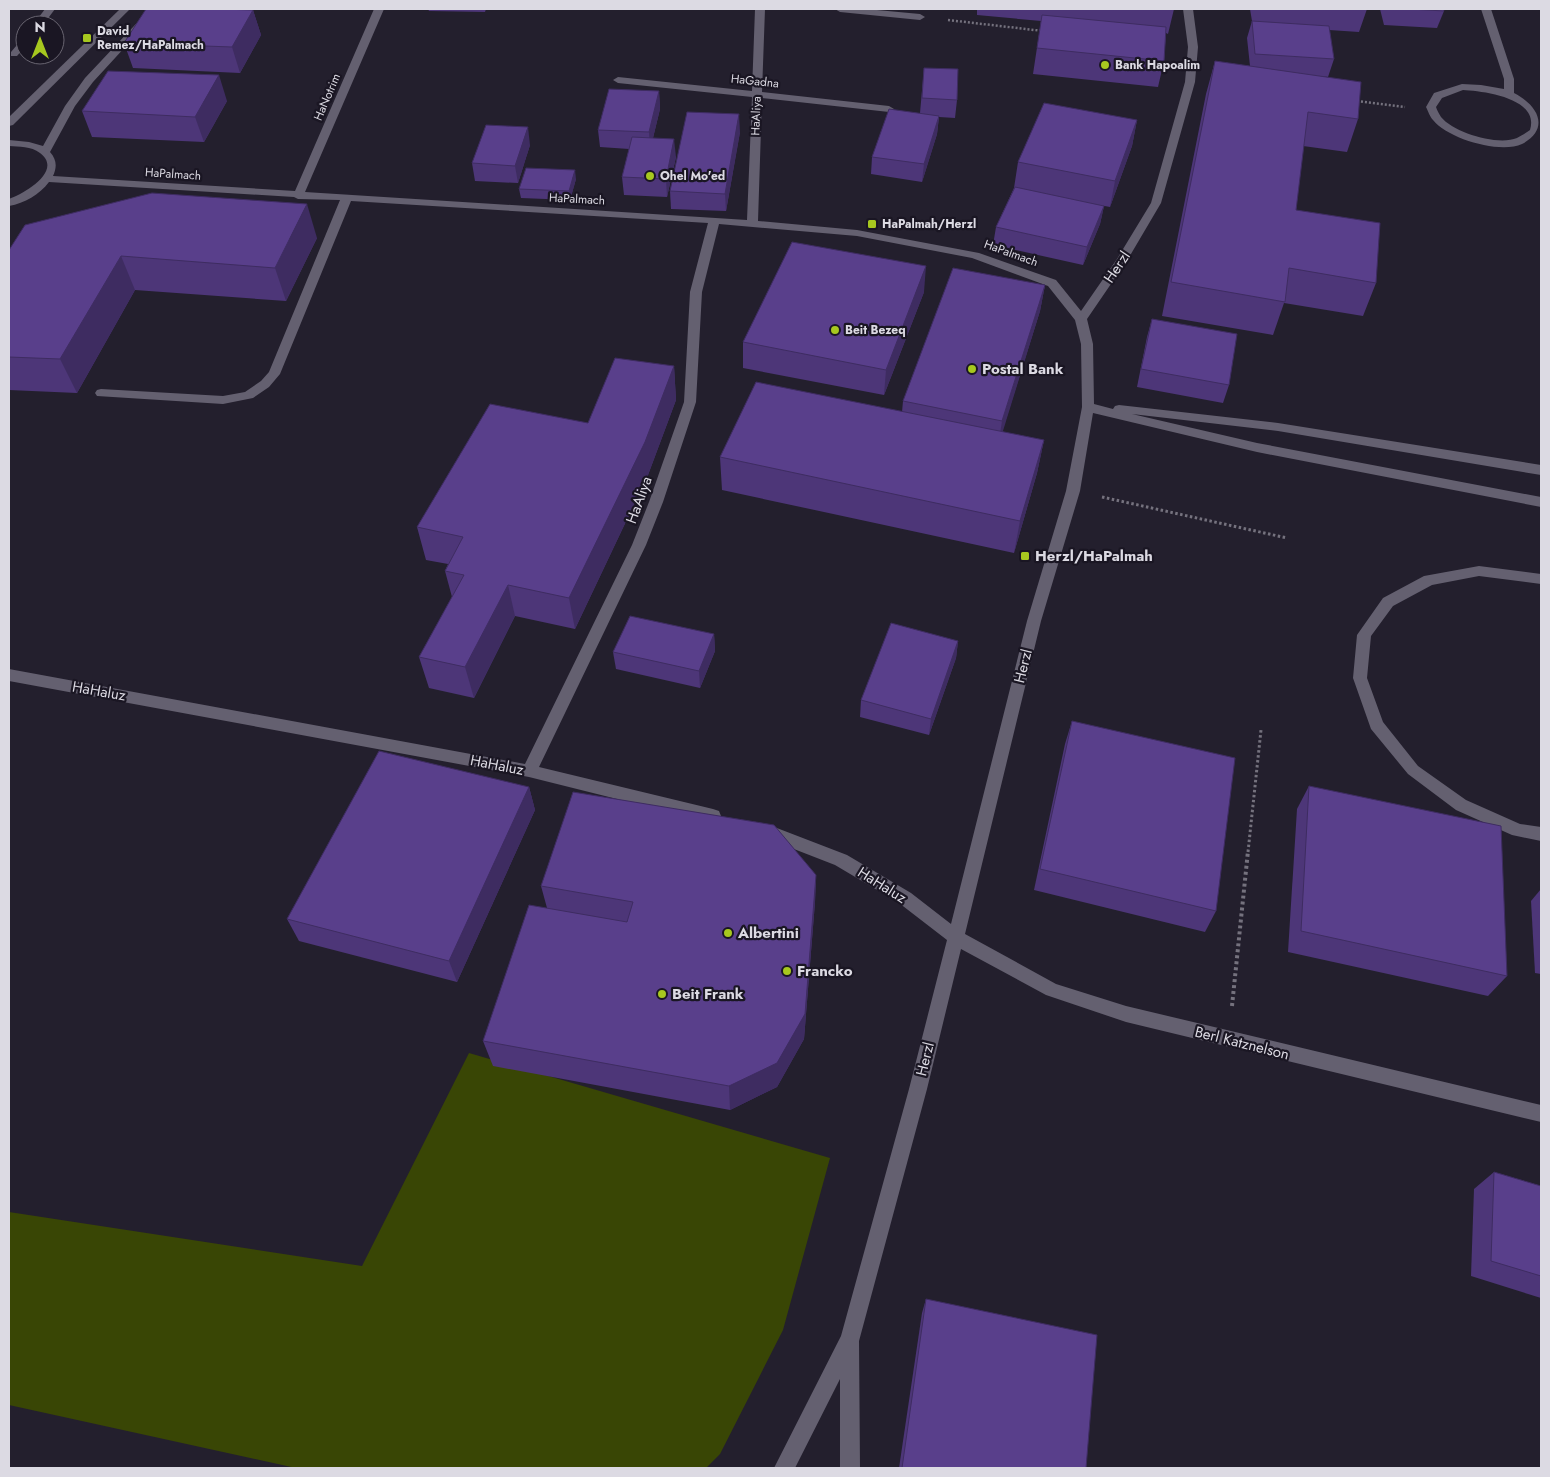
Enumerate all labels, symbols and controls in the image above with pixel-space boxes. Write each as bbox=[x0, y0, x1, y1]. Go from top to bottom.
north arrow bbox=[15, 15, 65, 65]
text: N bbox=[34, 17, 46, 37]
place label: David Remez/HaPalmach bbox=[97, 22, 204, 54]
marker: David Remez/HaPalmach bbox=[81, 32, 93, 44]
place label: Bank Hapoalim bbox=[1115, 56, 1200, 74]
marker: Bank Hapoalim bbox=[1099, 59, 1111, 71]
street label: HaGadna bbox=[730, 70, 780, 93]
street label: HaNotrim bbox=[309, 71, 345, 123]
street label: HaAliya bbox=[746, 96, 766, 136]
street label: HaPalmach bbox=[144, 163, 202, 185]
place label: Ohel Mo'ed bbox=[660, 167, 725, 185]
marker: Ohel Mo'ed bbox=[644, 170, 656, 182]
street label: HaPalmach bbox=[548, 189, 606, 209]
place label: HaPalmah/Herzl bbox=[882, 215, 976, 233]
marker: HaPalmah/Herzl bbox=[866, 218, 878, 230]
street label: HaPalmach bbox=[981, 235, 1041, 271]
street label: Herzl bbox=[1098, 247, 1136, 287]
place label: Beit Bezeq bbox=[845, 321, 906, 339]
marker: Beit Bezeq bbox=[829, 324, 841, 336]
place label: Postal Bank bbox=[982, 358, 1064, 380]
marker: Postal Bank bbox=[966, 363, 978, 375]
street label: HaAliya bbox=[620, 473, 658, 527]
place label: Herzl/HaPalmah bbox=[1035, 545, 1153, 567]
marker: Herzl/HaPalmah bbox=[1019, 550, 1031, 562]
street label: Herzl bbox=[1008, 647, 1038, 685]
street label: HaHaluz bbox=[70, 675, 128, 707]
street label: HaHaluz bbox=[468, 749, 526, 781]
street label: HaHaluz bbox=[853, 861, 911, 909]
place label: Albertini bbox=[737, 922, 799, 944]
marker: Albertini bbox=[722, 927, 734, 939]
place label: Francko bbox=[797, 960, 853, 982]
marker: Francko bbox=[781, 965, 793, 977]
place label: Beit Frank bbox=[672, 983, 744, 1005]
marker: Beit Frank bbox=[656, 988, 668, 1000]
street label: Berl Katznelson bbox=[1192, 1021, 1292, 1065]
street label: Herzl bbox=[910, 1040, 940, 1078]

